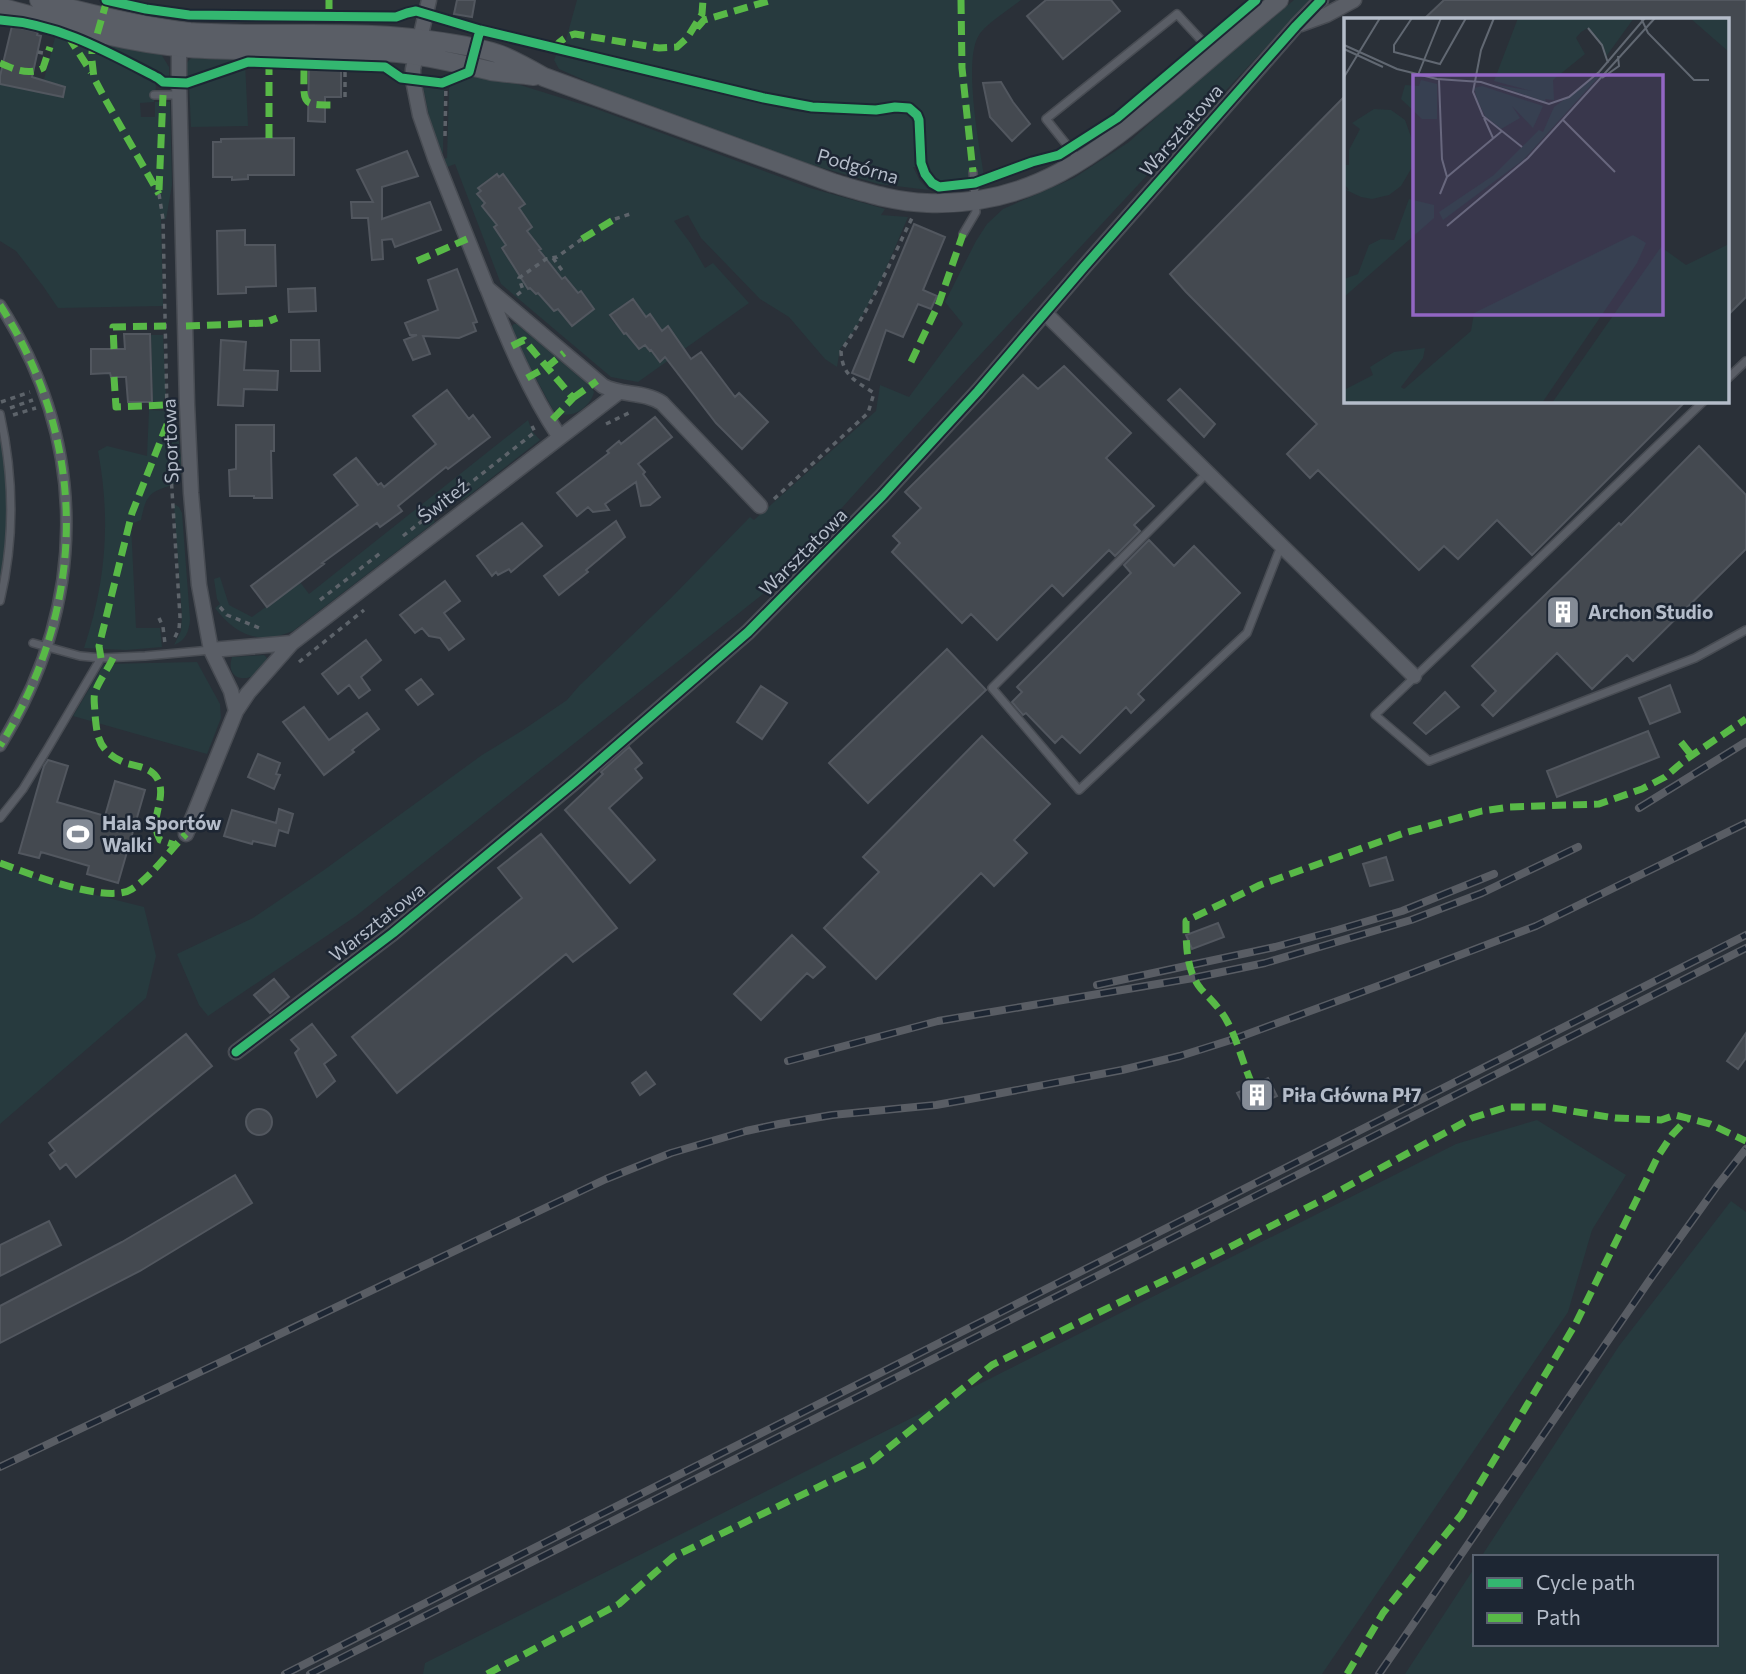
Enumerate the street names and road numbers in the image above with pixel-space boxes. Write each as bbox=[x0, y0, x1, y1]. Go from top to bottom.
street label: Warsztatowa bbox=[1134, 79, 1227, 181]
street label: Podgórna bbox=[815, 143, 902, 188]
street label: Sportowa bbox=[157, 398, 182, 484]
street label: Świteź bbox=[412, 473, 473, 527]
street label: Warsztatowa bbox=[754, 503, 851, 600]
street label: Warsztatowa bbox=[324, 877, 429, 966]

